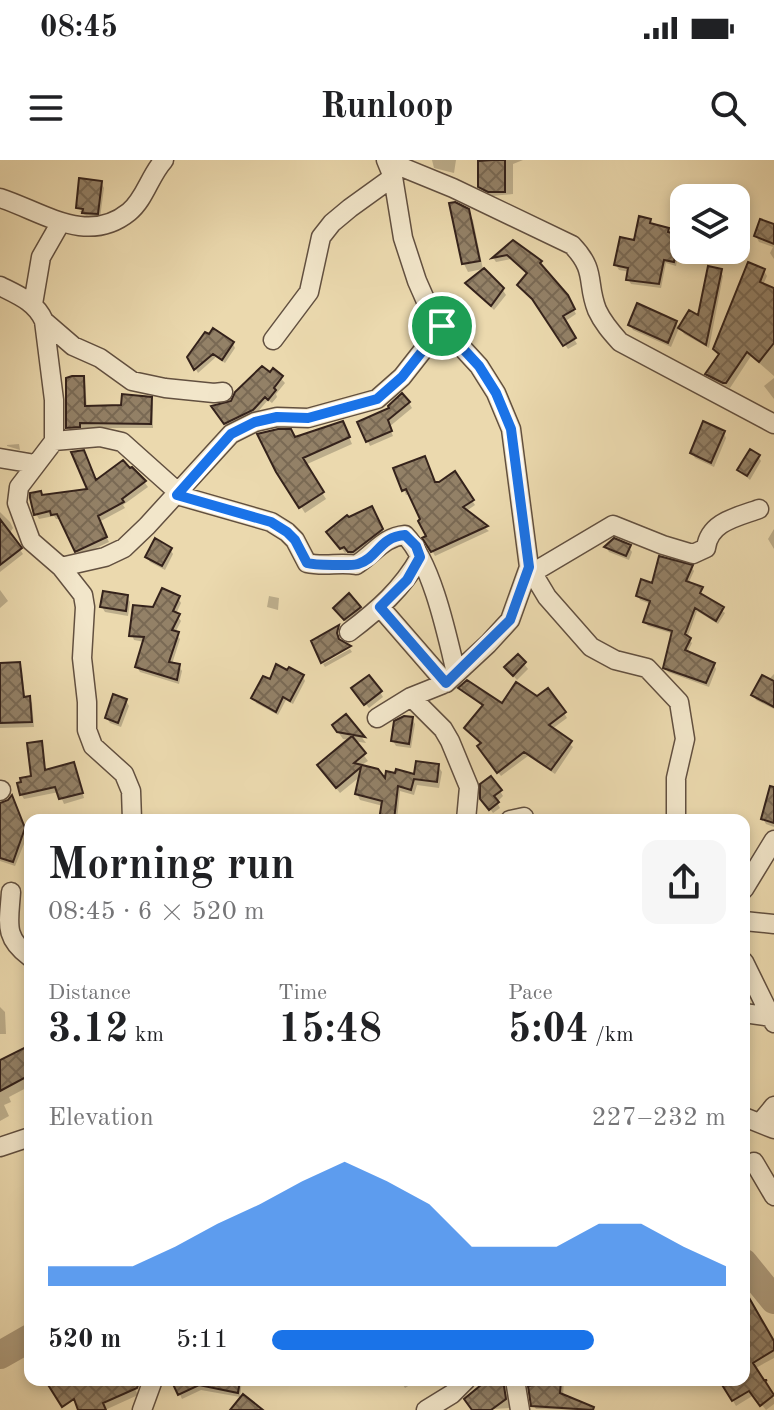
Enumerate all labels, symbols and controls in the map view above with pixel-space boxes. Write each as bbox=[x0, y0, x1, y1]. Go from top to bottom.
text: 08:45 bbox=[40, 13, 118, 43]
icon: menu bbox=[24, 86, 68, 130]
icon: search bbox=[706, 86, 750, 130]
text: Runloop bbox=[320, 90, 454, 126]
map controls bbox=[670, 184, 750, 264]
button: layers bbox=[670, 184, 750, 264]
pin bbox=[408, 292, 476, 360]
icon: arrive bbox=[420, 304, 464, 348]
button: share bbox=[642, 840, 726, 924]
text: Morning run bbox=[48, 844, 295, 888]
text: 08:45 · 6 × 520 m bbox=[48, 899, 265, 925]
text: Distance bbox=[48, 982, 131, 1004]
text: Time bbox=[278, 982, 327, 1004]
text: Pace bbox=[508, 982, 553, 1004]
text: 3.12 bbox=[48, 1011, 129, 1051]
text: 15:48 bbox=[278, 1011, 382, 1051]
text: 5:04 bbox=[508, 1011, 589, 1051]
text: km bbox=[129, 1024, 164, 1046]
text: /km bbox=[589, 1024, 634, 1046]
text: Elevation bbox=[48, 1105, 154, 1131]
text: 227–232 m bbox=[591, 1105, 726, 1131]
text: 520 m bbox=[48, 1327, 121, 1353]
text: 5:11 bbox=[176, 1327, 229, 1353]

